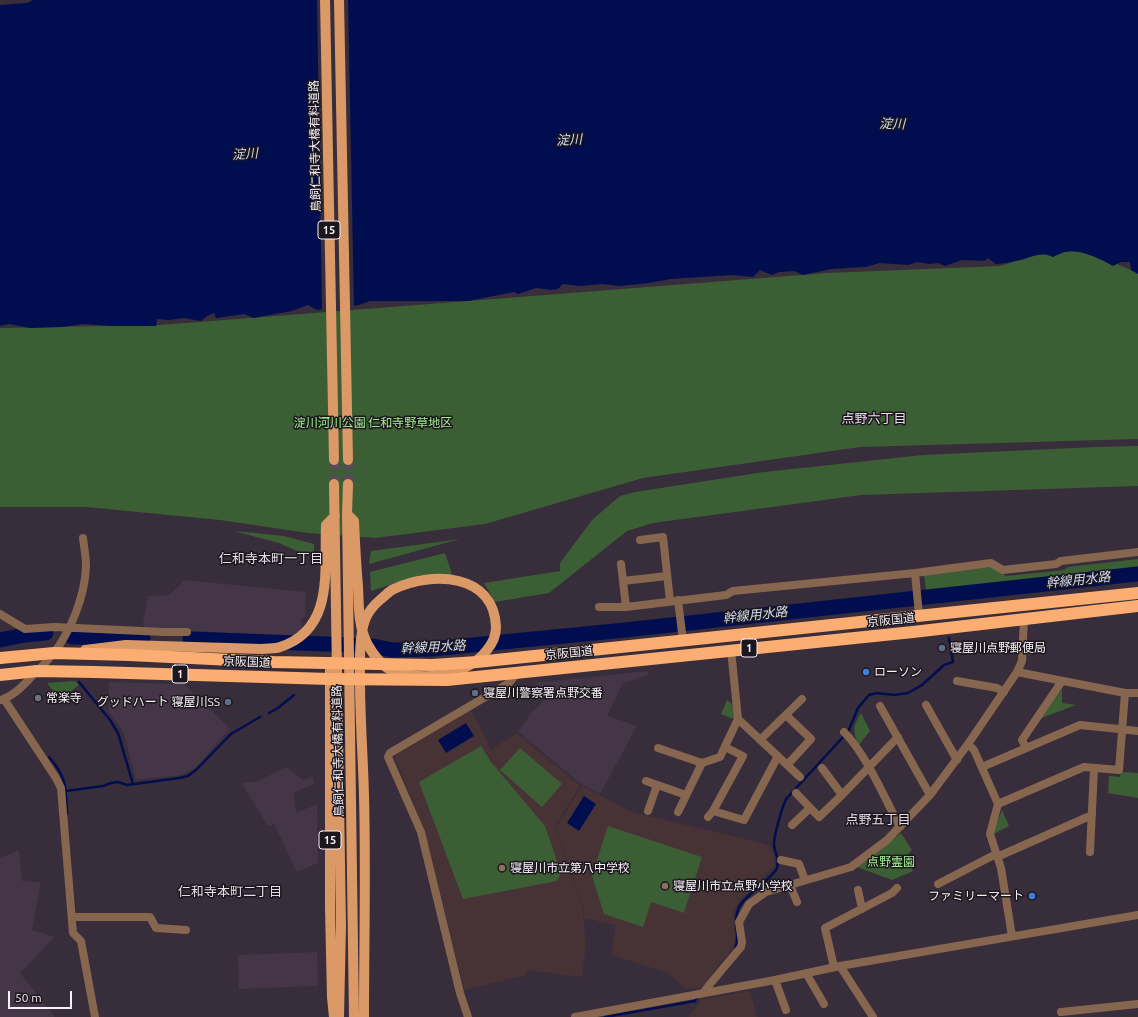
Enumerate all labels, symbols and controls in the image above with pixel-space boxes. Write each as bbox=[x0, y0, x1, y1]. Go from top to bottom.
street label: 鳥飼仁和寺大橋有料道路 bbox=[307, 80, 323, 212]
water label: 淀川 bbox=[879, 116, 905, 132]
water label: 淀川 bbox=[556, 132, 582, 148]
water label: 淀川 bbox=[231, 145, 259, 163]
road number: 15 bbox=[318, 221, 340, 239]
district label: 点野六丁目 bbox=[842, 411, 906, 427]
park label: 淀川河川公園 仁和寺野草地区 bbox=[294, 416, 452, 430]
district label: 仁和寺本町一丁目 bbox=[219, 551, 323, 567]
water label: 幹線用水路 bbox=[1045, 569, 1111, 591]
water label: 幹線用水路 bbox=[722, 604, 788, 626]
street label: 京阪国道 bbox=[866, 610, 916, 630]
water label: 幹線用水路 bbox=[400, 638, 466, 656]
road number: 1 bbox=[741, 639, 757, 657]
place label: 寝屋川点野郵便局 bbox=[950, 641, 1046, 655]
street label: 京阪国道 bbox=[544, 643, 594, 663]
marker: 寝屋川点野郵便局 bbox=[937, 643, 947, 653]
street label: 京阪国道 bbox=[223, 654, 271, 670]
road number: 1 bbox=[172, 665, 188, 683]
place label: ローソン bbox=[874, 665, 922, 679]
marker: ローソン bbox=[861, 667, 871, 677]
street label: 鳥飼仁和寺大橋有料道路 bbox=[330, 685, 346, 817]
place label: 寝屋川警察署点野交番 bbox=[483, 686, 603, 700]
marker: 寝屋川警察署点野交番 bbox=[470, 688, 480, 698]
place label: 常楽寺 bbox=[46, 691, 82, 705]
marker: 常楽寺 bbox=[33, 693, 43, 703]
place label: グッドハート 寝屋川SS bbox=[97, 695, 220, 709]
marker: グッドハート 寝屋川SS bbox=[223, 697, 233, 707]
district label: 点野五丁目 bbox=[846, 812, 910, 828]
road number: 15 bbox=[319, 831, 341, 849]
park label: 点野霊園 bbox=[867, 855, 915, 869]
place label: 寝屋川市立第八中学校 bbox=[510, 861, 630, 875]
marker: 寝屋川市立第八中学校 bbox=[497, 863, 507, 873]
place label: 寝屋川市立点野小学校 bbox=[673, 879, 793, 893]
marker: 寝屋川市立点野小学校 bbox=[660, 881, 670, 891]
district label: 仁和寺本町二丁目 bbox=[178, 884, 282, 900]
place label: ファミリーマート bbox=[928, 889, 1024, 903]
marker: ファミリーマート bbox=[1027, 891, 1037, 901]
scale bar bbox=[10, 983, 74, 1009]
text: 50 m bbox=[15, 991, 42, 1004]

